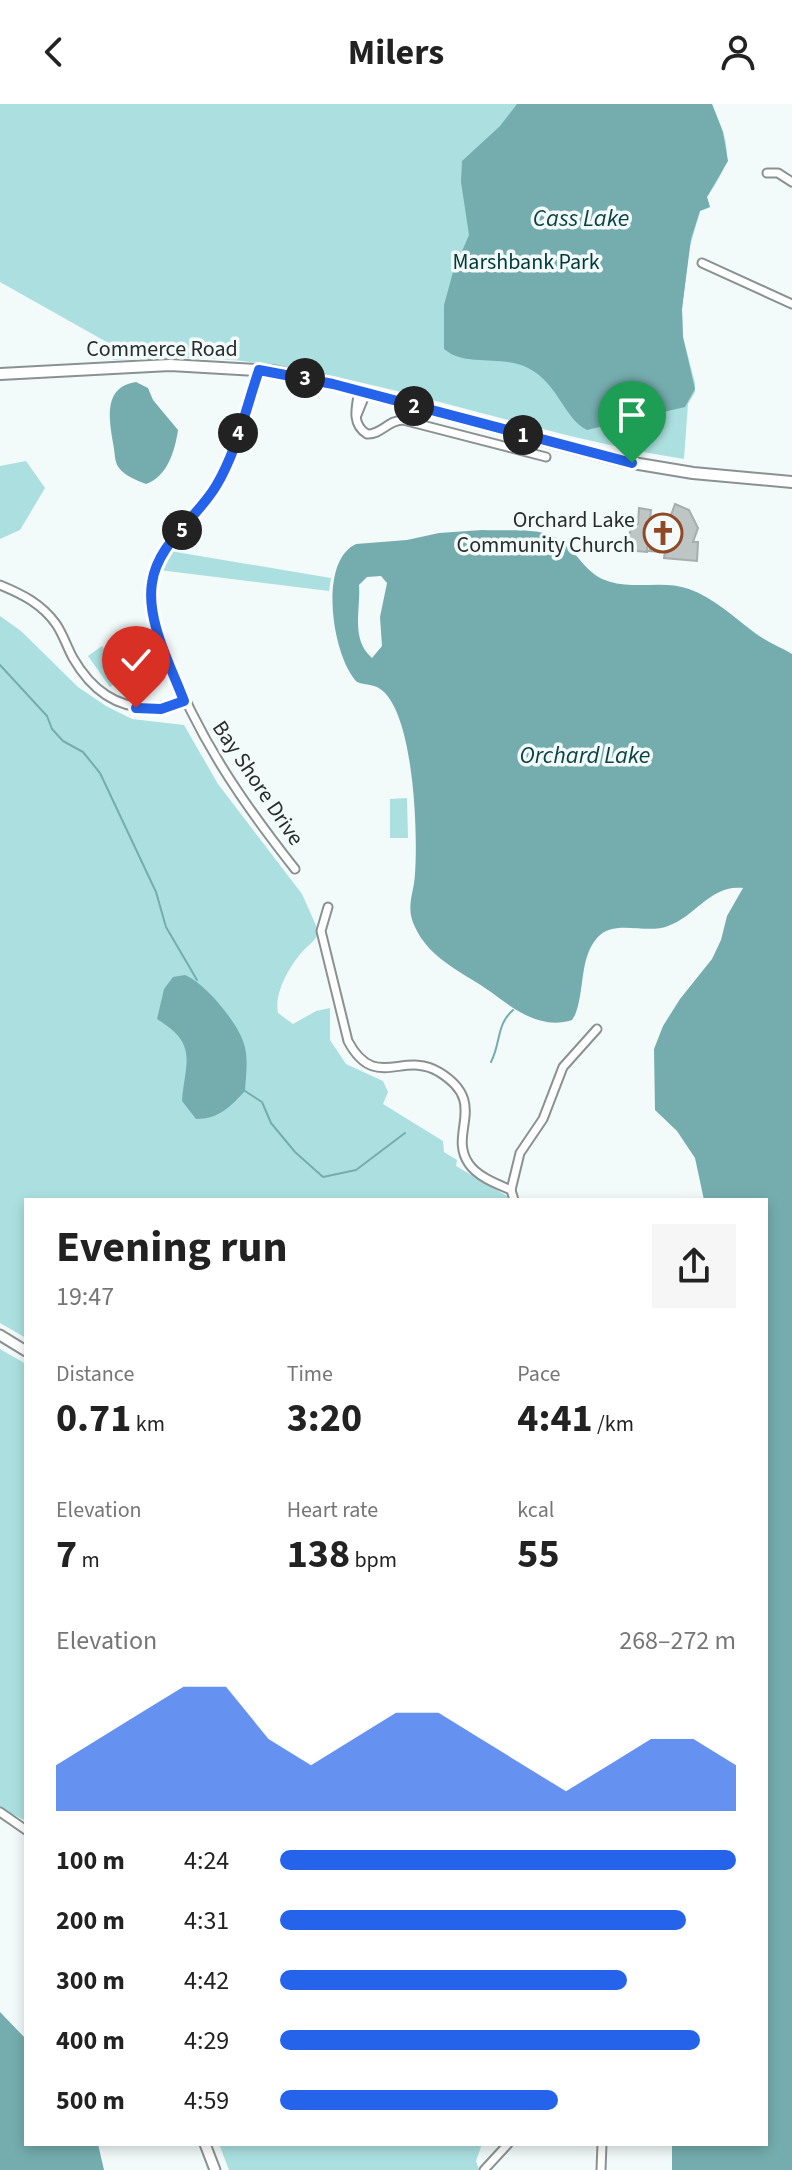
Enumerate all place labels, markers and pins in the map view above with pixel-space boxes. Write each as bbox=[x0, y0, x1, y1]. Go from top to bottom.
pin: 3 bbox=[285, 358, 325, 398]
pin bbox=[598, 381, 666, 463]
pin: 2 bbox=[394, 386, 434, 426]
pin: 4 bbox=[218, 413, 258, 453]
pin: 1 bbox=[503, 415, 543, 455]
place label: Orchard Lake Community Church bbox=[457, 504, 635, 561]
pin: 5 bbox=[162, 510, 202, 550]
church icon: Orchard Lake Community Church bbox=[642, 512, 684, 554]
pin bbox=[102, 626, 170, 708]

